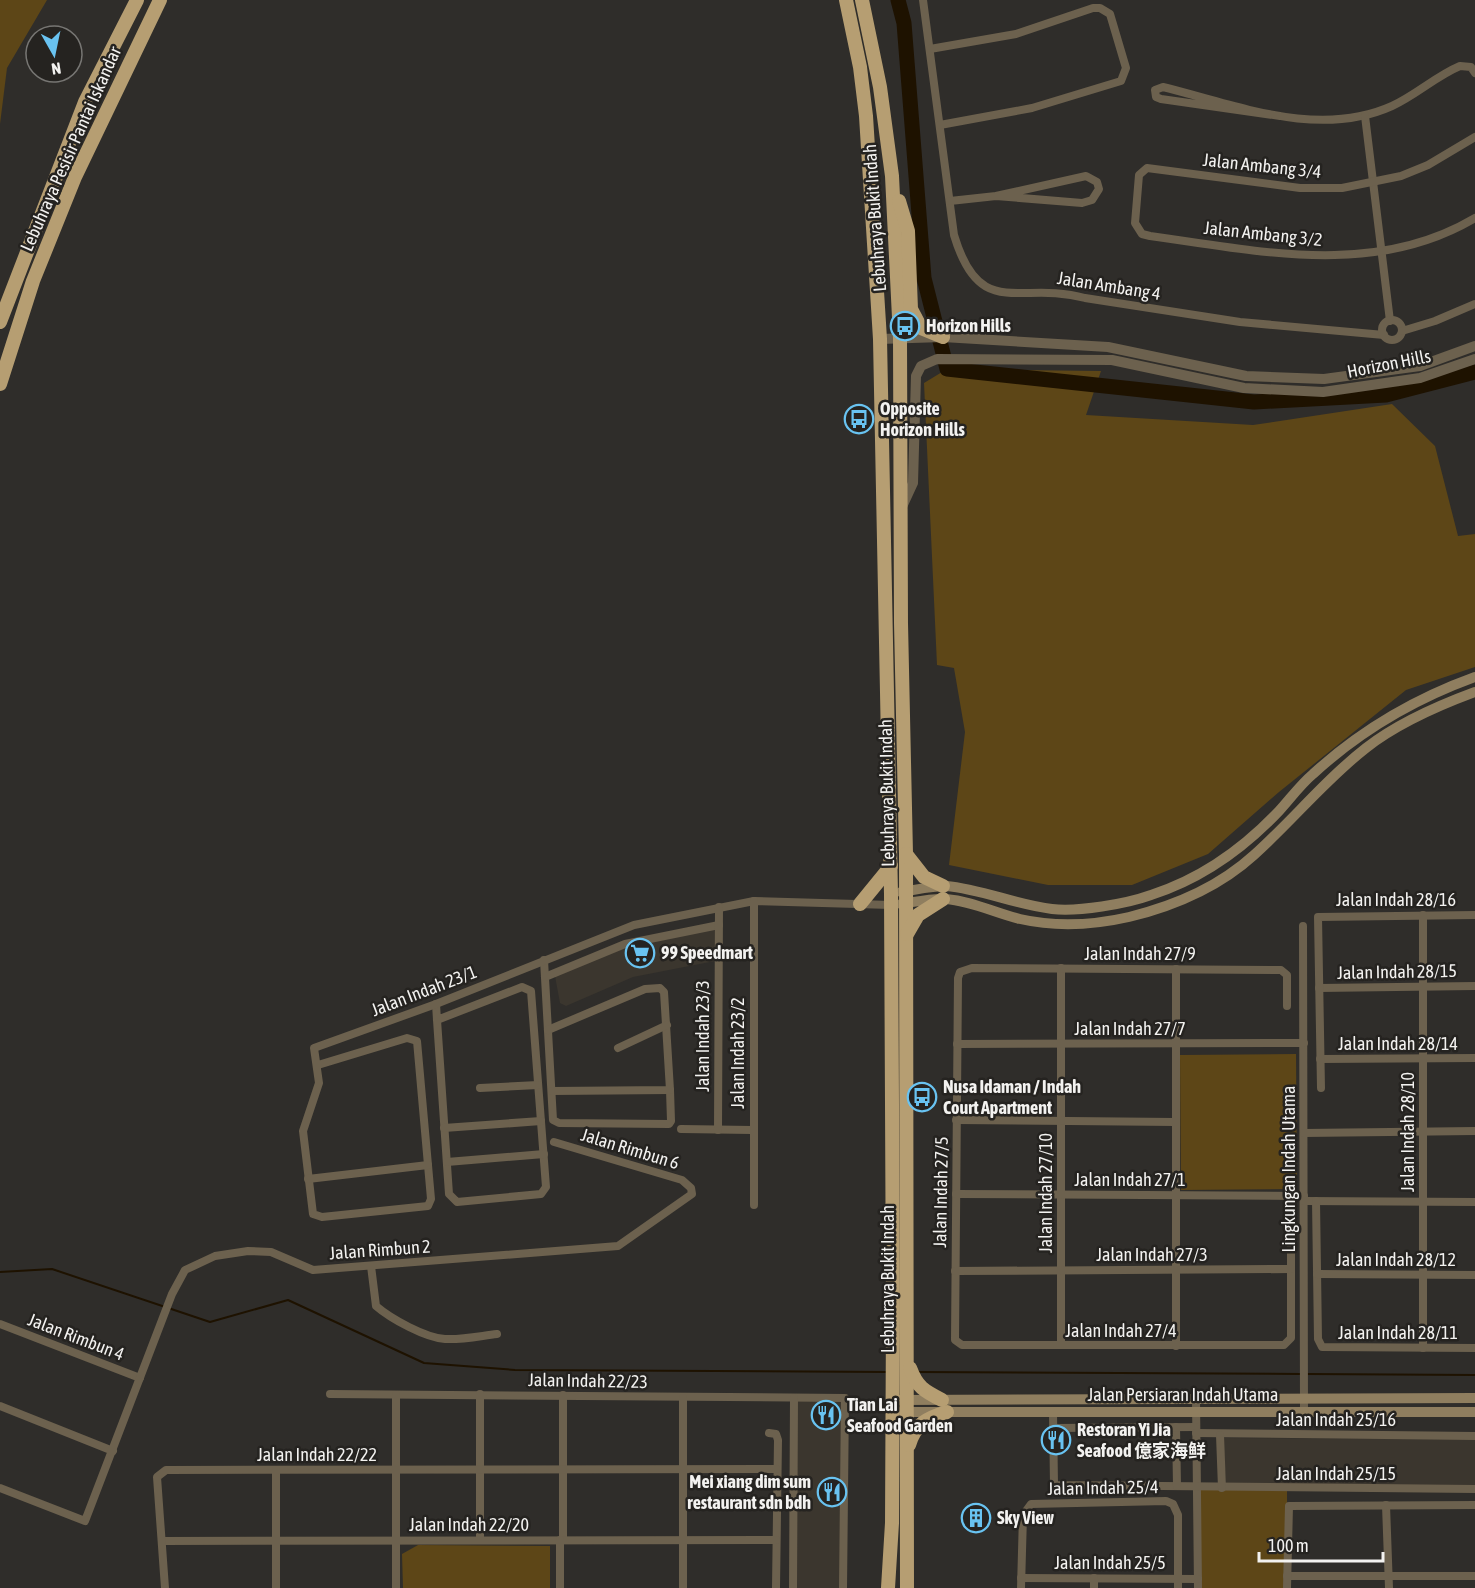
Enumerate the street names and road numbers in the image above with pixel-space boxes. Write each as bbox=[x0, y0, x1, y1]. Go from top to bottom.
street label: Lebuhraya Pesisir Pantai Iskandar bbox=[16, 43, 126, 254]
street label: Lebuhraya Bukit Indah bbox=[859, 144, 890, 293]
street label: Jalan Ambang 3/4 bbox=[1202, 149, 1322, 182]
street label: Jalan Ambang 3/2 bbox=[1203, 217, 1323, 250]
street label: Jalan Ambang 4 bbox=[1056, 267, 1162, 304]
street label: Horizon Hills bbox=[1345, 345, 1433, 382]
street label: Lebuhraya Bukit Indah bbox=[875, 719, 898, 867]
street label: Jalan Indah 28/16 bbox=[1336, 889, 1456, 910]
street label: Jalan Indah 27/9 bbox=[1084, 943, 1196, 964]
street label: Jalan Indah 28/15 bbox=[1337, 960, 1457, 983]
street label: Jalan Indah 23/1 bbox=[368, 961, 480, 1020]
street label: Jalan Indah 23/3 bbox=[692, 980, 713, 1092]
street label: Jalan Indah 23/2 bbox=[727, 997, 748, 1109]
street label: Jalan Indah 27/7 bbox=[1074, 1018, 1186, 1039]
street label: Jalan Indah 28/14 bbox=[1338, 1033, 1458, 1054]
street label: Jalan Indah 28/10 bbox=[1397, 1072, 1418, 1192]
street label: Lingkungan Indah Utama bbox=[1278, 1086, 1299, 1252]
street label: Jalan Rimbun 6 bbox=[579, 1124, 682, 1173]
street label: Jalan Indah 27/10 bbox=[1035, 1133, 1056, 1253]
street label: Jalan Indah 27/5 bbox=[929, 1136, 952, 1248]
street label: Jalan Indah 27/1 bbox=[1074, 1169, 1186, 1190]
street label: Lebuhraya Bukit Indah bbox=[877, 1205, 898, 1353]
street label: Jalan Rimbun 2 bbox=[329, 1235, 431, 1264]
street label: Jalan Indah 27/3 bbox=[1096, 1244, 1208, 1265]
street label: Jalan Indah 28/12 bbox=[1336, 1249, 1456, 1270]
street label: Jalan Rimbun 4 bbox=[25, 1309, 127, 1365]
street label: Jalan Indah 27/4 bbox=[1065, 1320, 1177, 1341]
street label: Jalan Indah 28/11 bbox=[1338, 1322, 1458, 1343]
street label: Jalan Indah 22/23 bbox=[528, 1369, 648, 1392]
street label: Jalan Persiaran Indah Utama bbox=[1088, 1384, 1278, 1405]
street label: Jalan Indah 25/16 bbox=[1276, 1409, 1396, 1430]
street label: Jalan Indah 22/22 bbox=[257, 1444, 377, 1465]
street label: Jalan Indah 25/15 bbox=[1276, 1463, 1396, 1484]
street label: Jalan Indah 25/4 bbox=[1047, 1476, 1159, 1499]
street label: Jalan Indah 22/20 bbox=[409, 1514, 529, 1535]
street label: Jalan Indah 25/5 bbox=[1054, 1552, 1166, 1573]

